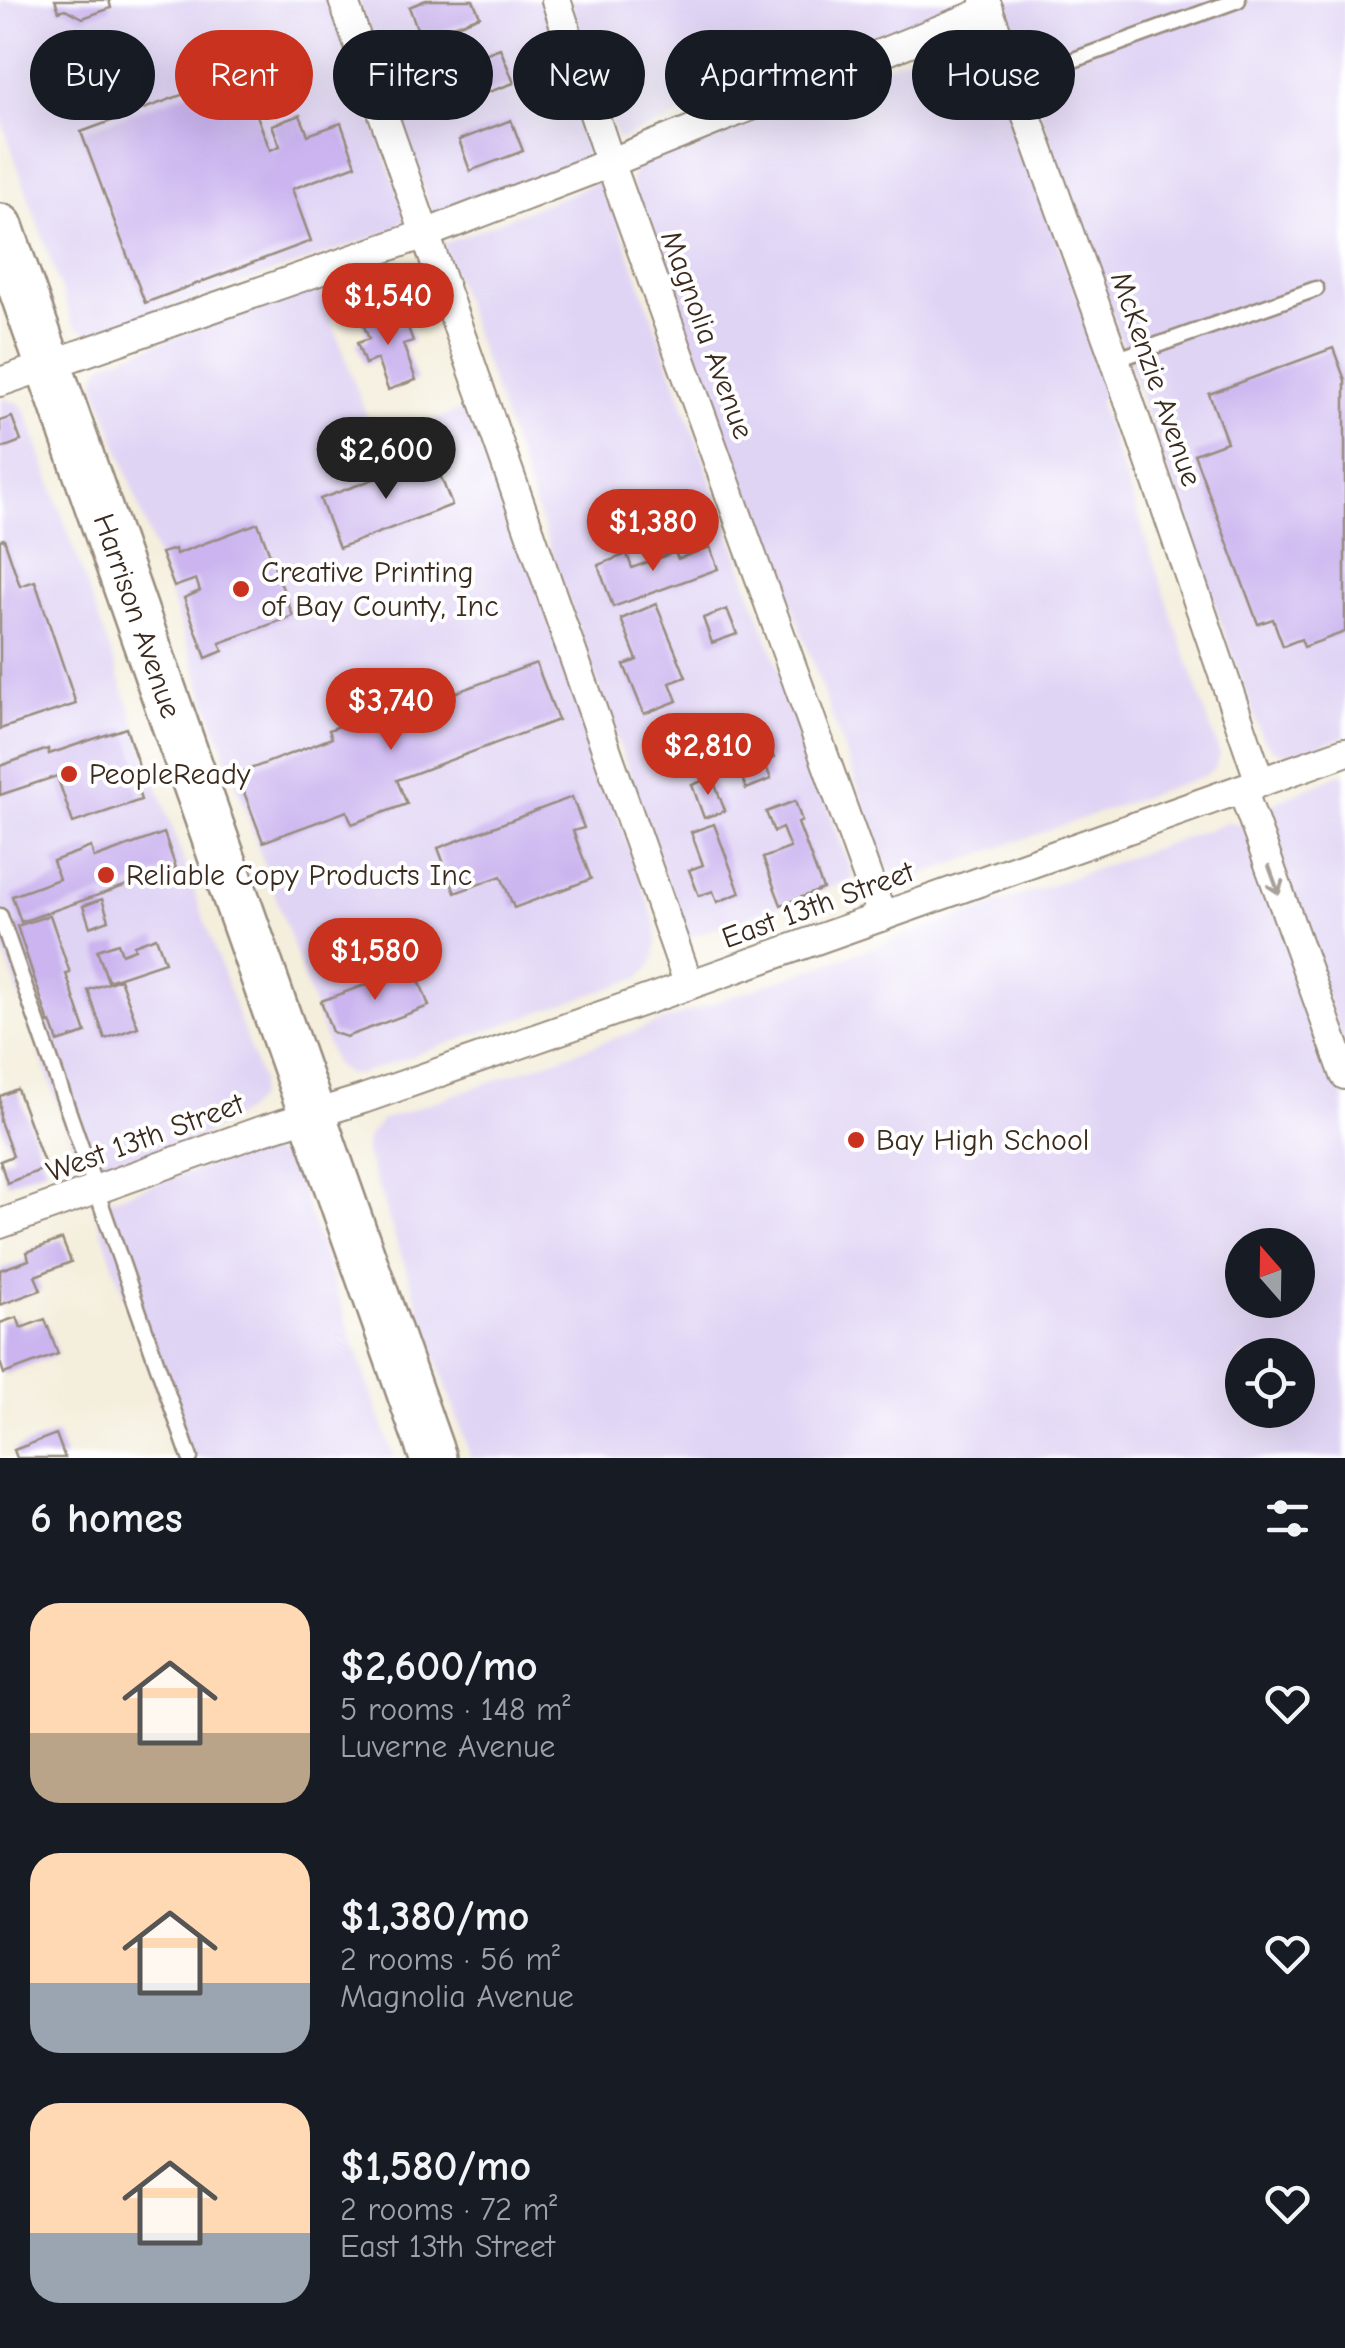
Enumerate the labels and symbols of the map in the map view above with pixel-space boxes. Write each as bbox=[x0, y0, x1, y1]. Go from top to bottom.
street label: Magnolia Avenue bbox=[653, 226, 761, 444]
pin: $1,540 bbox=[307, 263, 469, 348]
street label: McKenzie Avenue bbox=[1103, 267, 1209, 491]
pin: $2,600 bbox=[305, 417, 467, 502]
pin: $1,380 bbox=[572, 489, 734, 574]
street label: Harrison Avenue bbox=[86, 509, 188, 723]
place label: Creative Printing of Bay County, Inc bbox=[261, 555, 499, 624]
marker: Creative Printing of Bay County, Inc bbox=[230, 578, 252, 600]
pin: $3,740 bbox=[310, 668, 472, 753]
pin: $2,810 bbox=[627, 713, 789, 798]
place label: PeopleReady bbox=[89, 757, 251, 792]
marker: PeopleReady bbox=[58, 763, 80, 785]
street label: East 13th Street bbox=[717, 854, 920, 956]
place label: Reliable Copy Products Inc bbox=[126, 858, 472, 893]
marker: Reliable Copy Products Inc bbox=[95, 864, 117, 886]
one-way arrow bbox=[1267, 864, 1285, 896]
pin: $1,580 bbox=[294, 918, 456, 1003]
street label: West 13th Street bbox=[42, 1086, 250, 1190]
place label: Bay High School bbox=[876, 1123, 1089, 1158]
marker: Bay High School bbox=[845, 1129, 867, 1151]
north arrow bbox=[1225, 1228, 1315, 1318]

